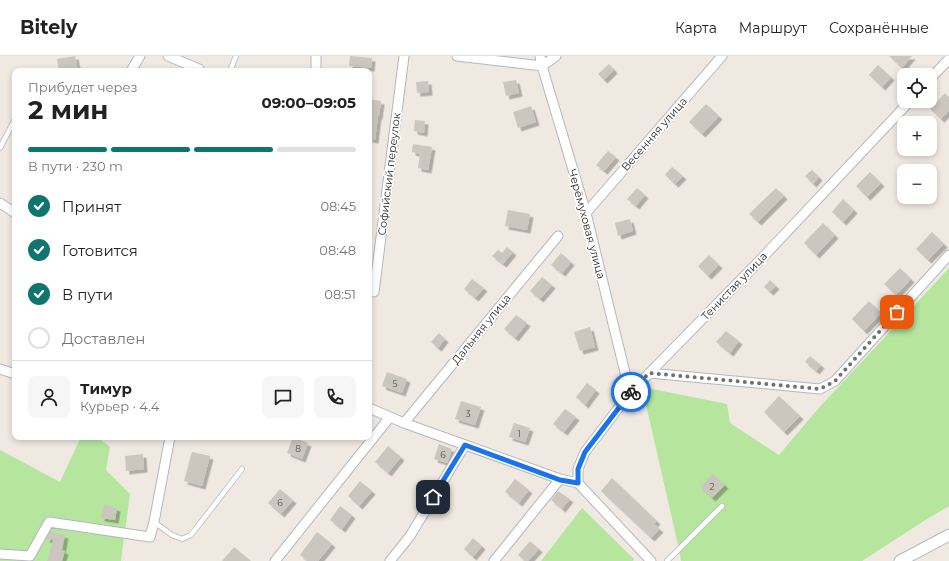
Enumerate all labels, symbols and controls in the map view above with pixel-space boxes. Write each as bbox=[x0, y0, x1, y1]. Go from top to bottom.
text: Bitely bbox=[20, 16, 77, 39]
text: Карта bbox=[675, 19, 717, 37]
text: Маршрут bbox=[739, 19, 807, 37]
text: Сохранённые bbox=[829, 19, 929, 37]
map controls bbox=[897, 68, 937, 204]
button: locate bbox=[897, 68, 937, 108]
text: Прибудет через bbox=[28, 79, 137, 95]
text: 09:00–09:05 bbox=[262, 93, 356, 112]
text: 2 мин bbox=[28, 94, 108, 126]
street label: Весенняя улица bbox=[618, 94, 690, 174]
street label: Софийский переулок bbox=[375, 111, 404, 236]
button: + bbox=[897, 116, 937, 156]
text: В пути · 230 m bbox=[28, 158, 123, 174]
button: − bbox=[897, 164, 937, 204]
street label: Черёмуховая улица bbox=[566, 168, 608, 280]
icon: check bbox=[28, 195, 50, 217]
text: Принят bbox=[62, 197, 121, 216]
text: 08:45 bbox=[320, 198, 356, 214]
icon: check bbox=[28, 239, 50, 261]
text: Готовится bbox=[62, 241, 138, 260]
text: 08:48 bbox=[319, 242, 356, 258]
street label: Тенистая улица bbox=[698, 249, 770, 323]
icon: check bbox=[28, 283, 50, 305]
text: В пути bbox=[62, 285, 113, 304]
text: 08:51 bbox=[324, 286, 356, 302]
street label: Дальняя улица bbox=[448, 291, 514, 367]
pin bbox=[880, 295, 914, 329]
icon: bag bbox=[886, 301, 908, 323]
text: Доставлен bbox=[62, 329, 145, 348]
courier bbox=[611, 372, 651, 412]
button: person bbox=[28, 376, 70, 418]
button: chat bbox=[262, 376, 304, 418]
button: phone bbox=[314, 376, 356, 418]
house number: 5 bbox=[392, 378, 398, 389]
text: Тимур bbox=[80, 379, 132, 398]
icon: bike bbox=[620, 381, 642, 403]
text: Курьер · 4.4 bbox=[80, 398, 159, 414]
house number: 3 bbox=[465, 408, 471, 419]
house number: 1 bbox=[517, 428, 521, 439]
house number: 8 bbox=[295, 443, 301, 454]
house number: 6 bbox=[440, 449, 446, 460]
pin bbox=[416, 480, 450, 514]
house number: 2 bbox=[709, 481, 715, 492]
icon: home bbox=[422, 486, 444, 508]
house number: 6 bbox=[277, 497, 283, 508]

